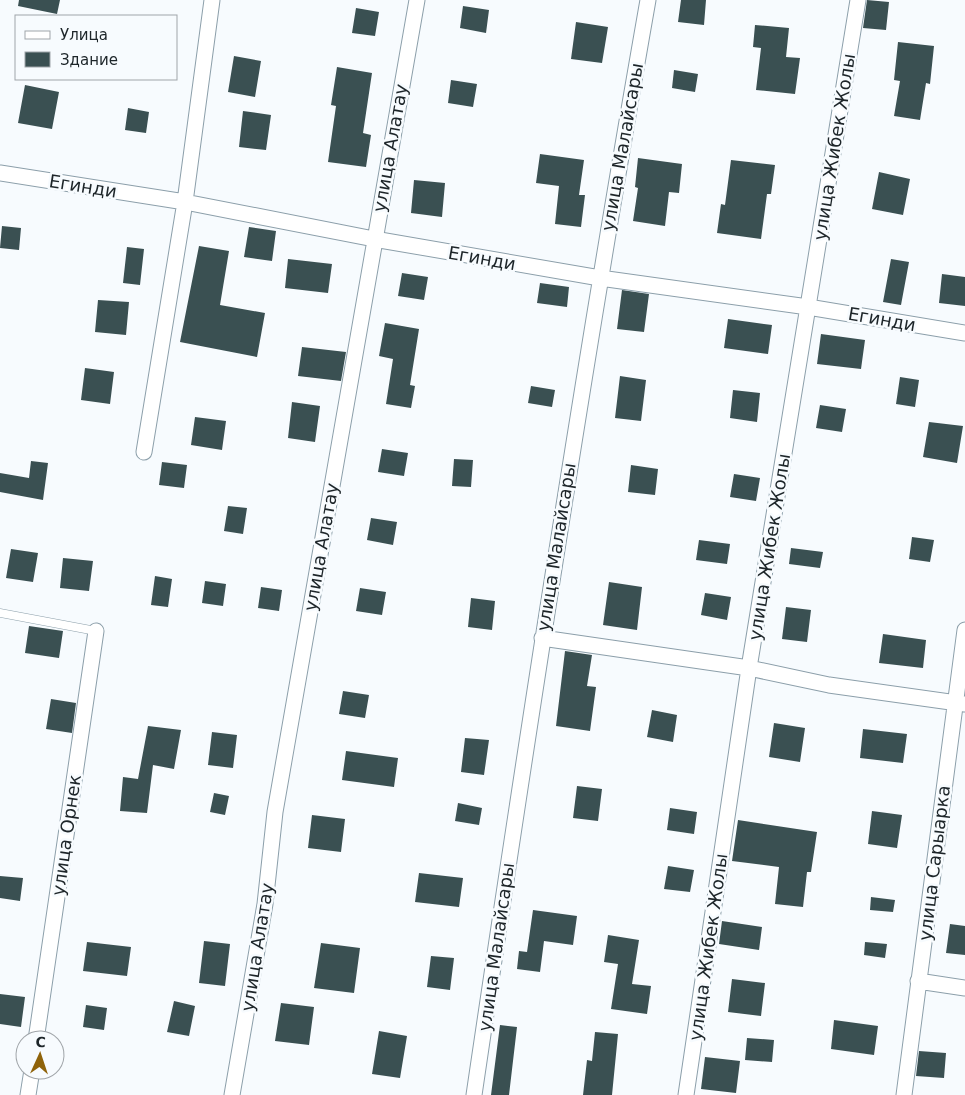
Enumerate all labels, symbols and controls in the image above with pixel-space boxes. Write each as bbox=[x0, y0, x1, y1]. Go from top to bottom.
legend bbox=[15, 15, 178, 80]
text: Улица bbox=[60, 26, 108, 44]
text: Здание bbox=[60, 51, 118, 69]
street label: улица Жибек Жолы bbox=[809, 52, 859, 242]
street label: улица Малайсары bbox=[597, 61, 647, 233]
street label: улица Алатау bbox=[368, 82, 412, 214]
street label: Егинди bbox=[48, 170, 118, 202]
street label: Егинди bbox=[446, 242, 518, 274]
street label: Егинди bbox=[846, 303, 918, 335]
street label: улица Жибек Жолы bbox=[744, 452, 794, 642]
street label: улица Малайсары bbox=[532, 461, 580, 633]
street label: улица Алатау bbox=[299, 481, 343, 613]
street label: улица Орнек bbox=[47, 773, 85, 897]
street label: улица Сарыарка bbox=[914, 784, 954, 942]
street label: улица Жибек Жолы bbox=[684, 852, 732, 1042]
street label: улица Малайсары bbox=[474, 861, 518, 1033]
street label: улица Алатау bbox=[236, 881, 278, 1013]
north arrow bbox=[15, 1030, 65, 1080]
text: С bbox=[35, 1034, 46, 1050]

